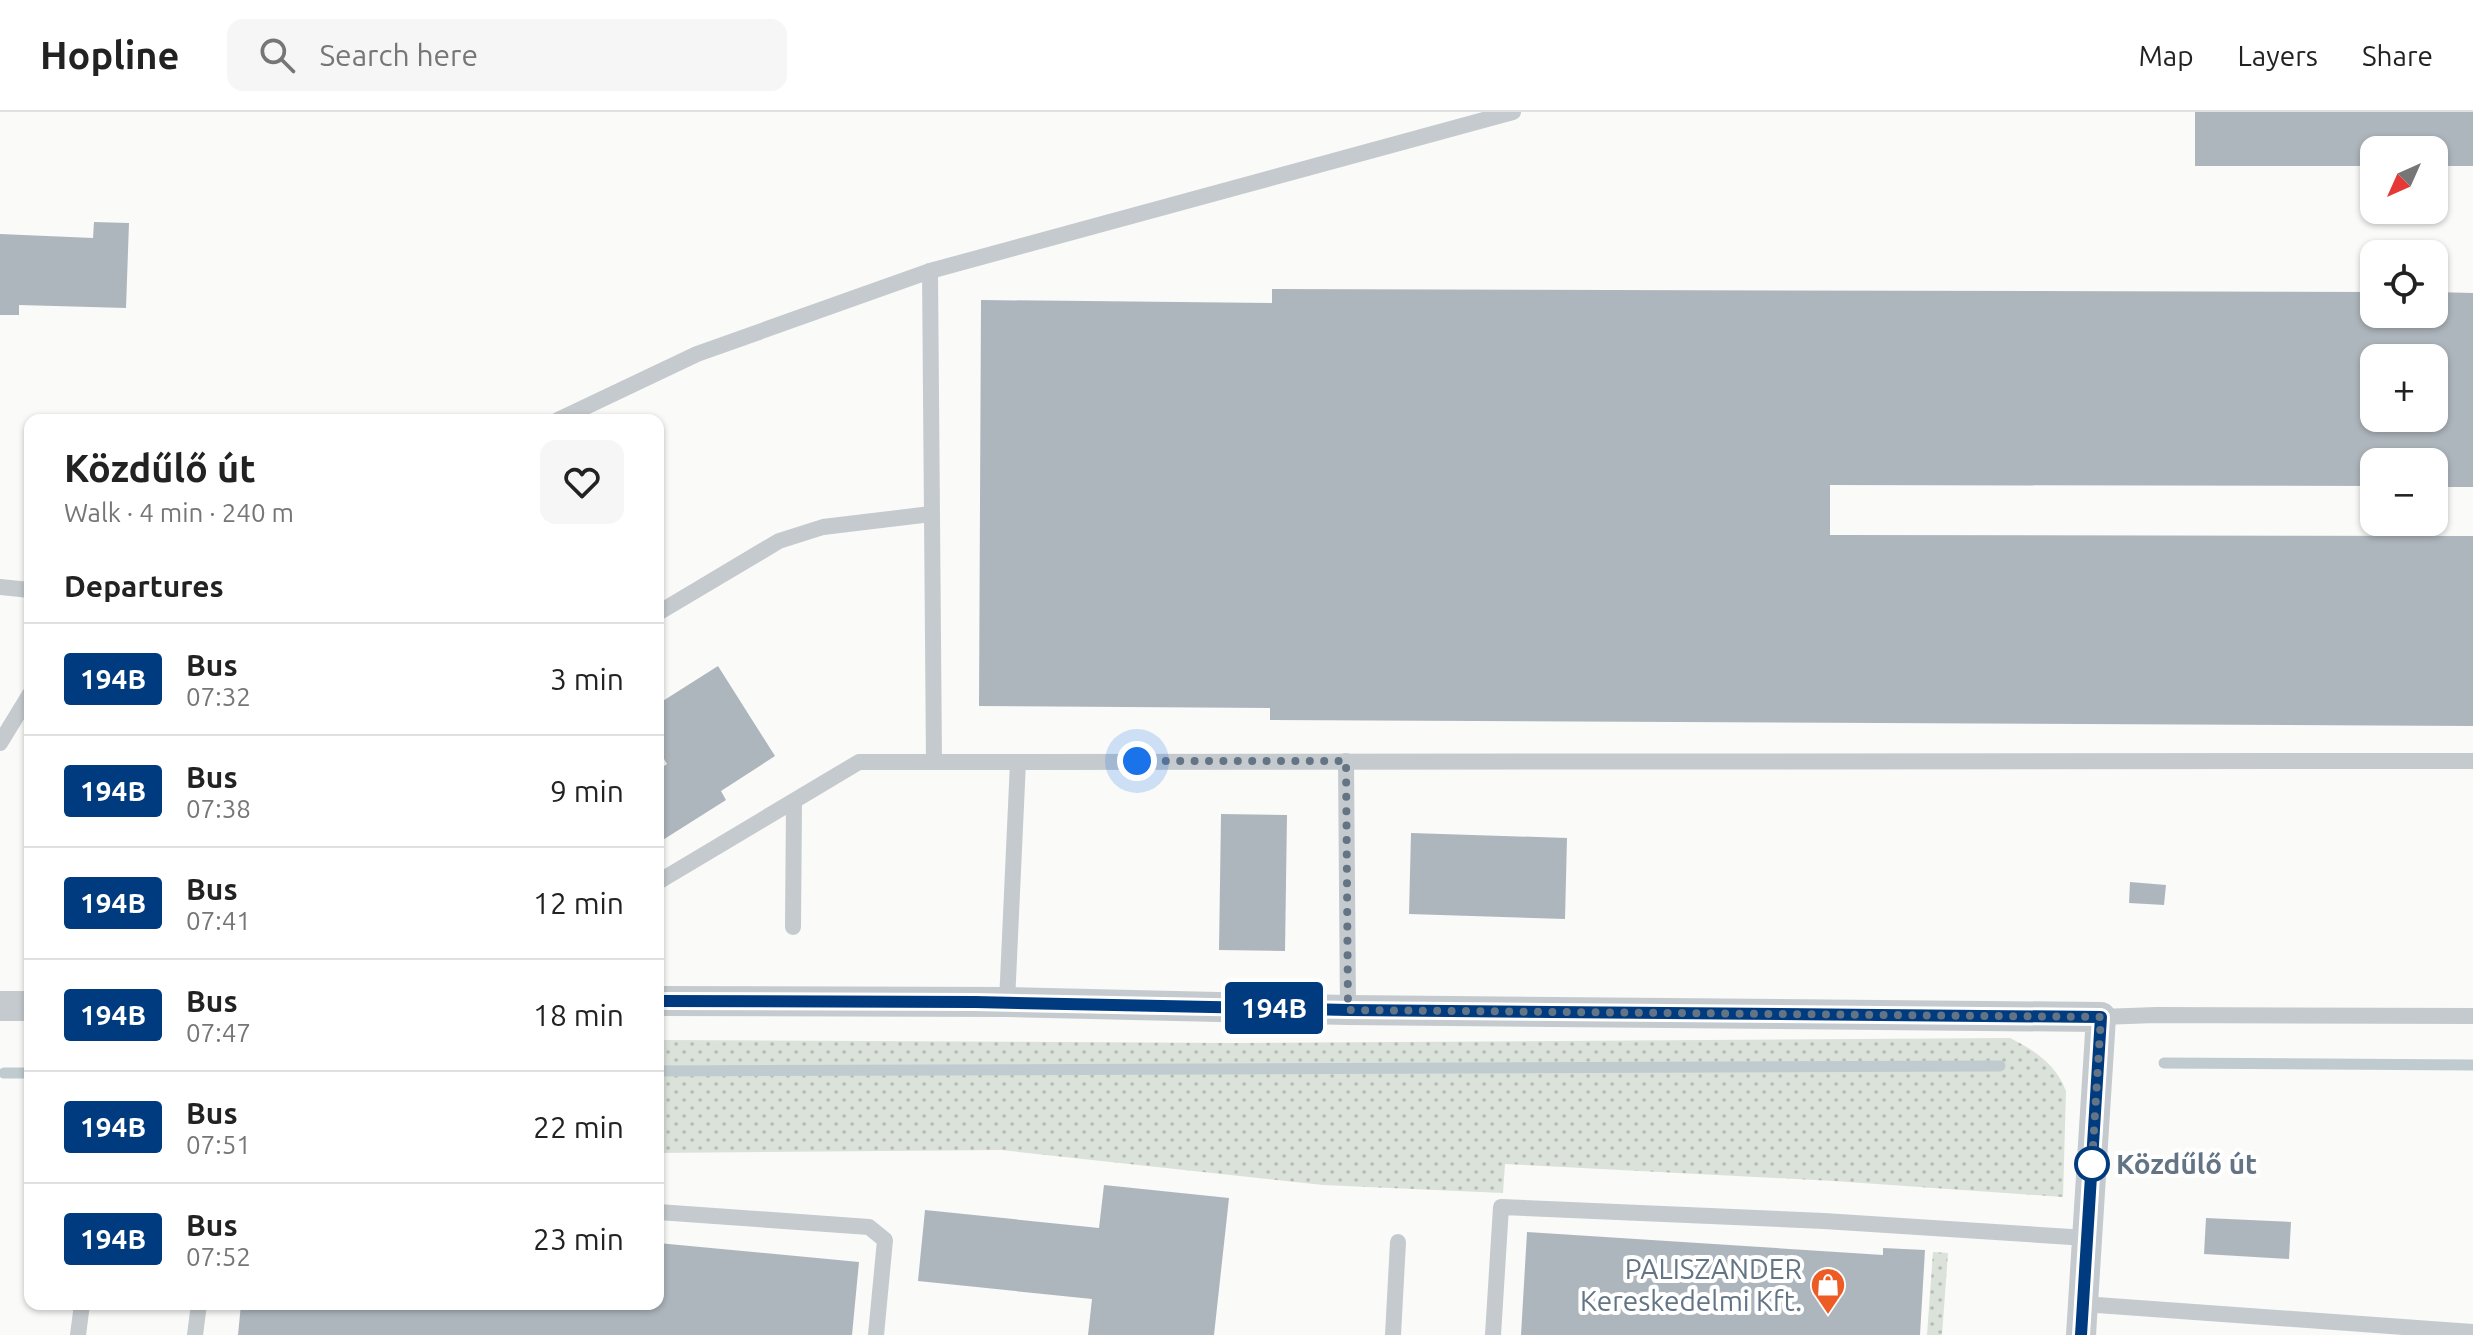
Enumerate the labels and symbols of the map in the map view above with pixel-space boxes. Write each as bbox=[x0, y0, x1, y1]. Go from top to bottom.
north arrow bbox=[2360, 136, 2448, 224]
your location bbox=[1117, 741, 1157, 781]
line badge: 194B bbox=[1218, 982, 1330, 1034]
marker: Közdűlő út bbox=[2075, 1147, 2109, 1181]
place label: Közdűlő út bbox=[2116, 1148, 2257, 1179]
place label: PALISZANDER Kereskedelmi Kft. bbox=[1580, 1253, 1802, 1316]
shop icon: PALISZANDER Kereskedelmi Kft. bbox=[1809, 1266, 1847, 1316]

